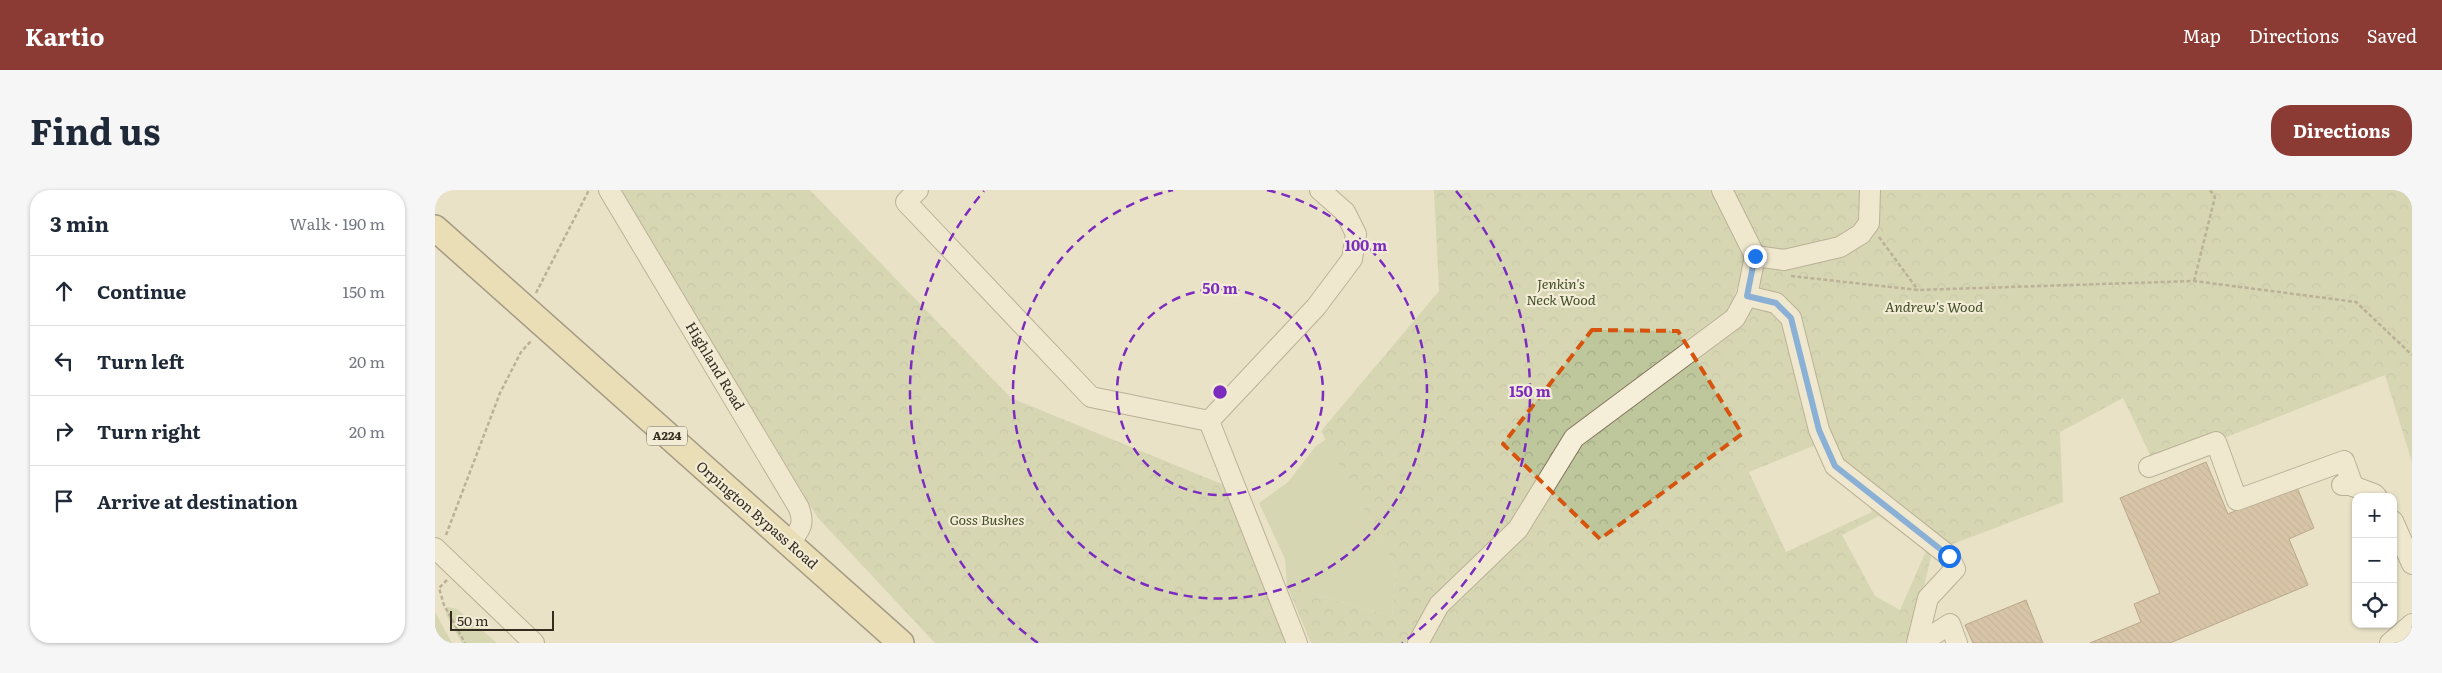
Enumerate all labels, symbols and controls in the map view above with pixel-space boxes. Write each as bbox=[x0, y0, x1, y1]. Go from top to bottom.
text: Kartio bbox=[25, 18, 104, 53]
text: Map bbox=[2183, 22, 2221, 49]
text: Directions bbox=[2249, 22, 2339, 49]
text: Saved bbox=[2367, 22, 2417, 49]
text: Find us bbox=[30, 104, 160, 156]
button: Directions bbox=[2271, 105, 2412, 156]
text: 3 min bbox=[50, 207, 109, 238]
text: Walk · 190 m bbox=[289, 211, 385, 235]
text: 100 m bbox=[1345, 233, 1387, 256]
route end bbox=[1744, 245, 1767, 268]
park label: Jenkin's Neck Wood bbox=[1526, 273, 1596, 309]
text: 50 m bbox=[1202, 276, 1238, 299]
icon: ahead bbox=[50, 277, 78, 305]
text: Continue bbox=[97, 277, 186, 305]
text: 150 m bbox=[342, 279, 385, 303]
park label: Andrew's Wood bbox=[1885, 296, 1983, 316]
street label: Highland Road bbox=[682, 317, 750, 414]
icon: left bbox=[50, 347, 78, 375]
text: Turn left bbox=[97, 347, 184, 375]
text: 20 m bbox=[349, 349, 385, 373]
text: 150 m bbox=[1509, 379, 1551, 402]
centre of rings bbox=[1211, 383, 1229, 401]
icon: right bbox=[50, 417, 78, 445]
text: Turn right bbox=[97, 417, 201, 445]
text: 20 m bbox=[349, 419, 385, 443]
road number: A224 bbox=[647, 427, 687, 446]
street label: Orpington Bypass Road bbox=[692, 456, 823, 573]
icon: arrive bbox=[50, 487, 78, 515]
text: Arrive at destination bbox=[97, 487, 298, 515]
map controls bbox=[2352, 493, 2397, 628]
button: + bbox=[2352, 493, 2397, 538]
park label: Goss Bushes bbox=[950, 509, 1024, 529]
button: − bbox=[2352, 538, 2397, 583]
route start bbox=[1938, 545, 1961, 568]
button: locate bbox=[2352, 583, 2397, 628]
scale bar bbox=[450, 608, 554, 631]
text: 50 m bbox=[457, 610, 489, 630]

